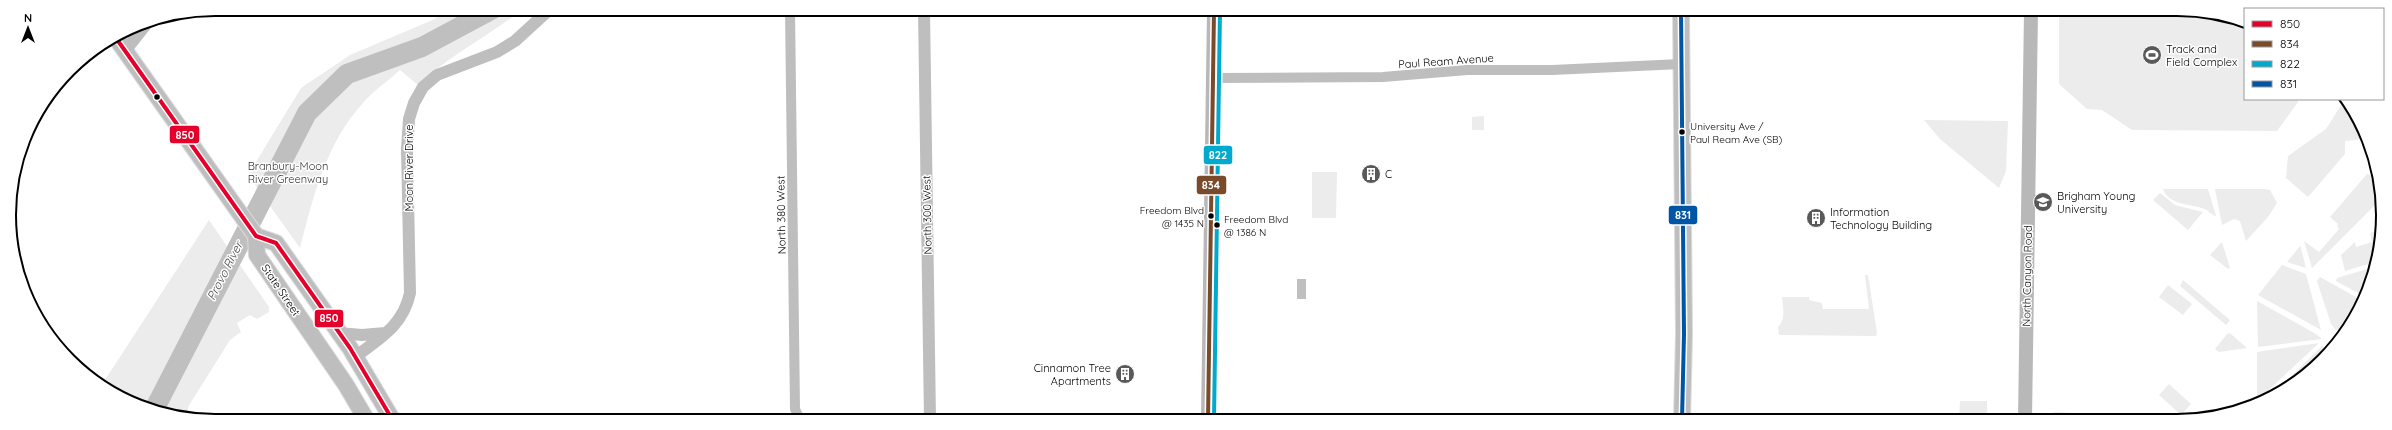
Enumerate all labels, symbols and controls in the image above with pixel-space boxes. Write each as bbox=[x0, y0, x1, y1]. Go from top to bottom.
north arrow bbox=[8, 8, 48, 48]
legend bbox=[2244, 8, 2384, 100]
text: N bbox=[24, 11, 32, 25]
text: 850 bbox=[2280, 16, 2300, 31]
text: 834 bbox=[2280, 36, 2299, 51]
place label: Track and Field Complex bbox=[2166, 42, 2237, 69]
sports icon: Track and Field Complex bbox=[2141, 44, 2163, 66]
street label: Paul Ream Avenue bbox=[1398, 51, 1494, 71]
text: 822 bbox=[2280, 56, 2300, 71]
text: 831 bbox=[2280, 76, 2297, 91]
unlabelled marker bbox=[152, 92, 162, 102]
place label: University Ave / Paul Ream Ave (SB) bbox=[1690, 120, 1783, 146]
street label: Moon River Drive bbox=[402, 124, 416, 212]
line badge: 850 bbox=[169, 125, 200, 144]
marker: University Ave / Paul Ream Ave (SB) bbox=[1677, 127, 1687, 137]
text: 850 bbox=[175, 128, 195, 142]
line badge: 822 bbox=[1203, 145, 1233, 165]
text: 822 bbox=[1209, 148, 1227, 162]
park label: Branbury-Moon River Greenway bbox=[248, 159, 328, 186]
building icon: C bbox=[1360, 163, 1382, 185]
place label: C bbox=[1385, 167, 1392, 181]
street label: North 380 West bbox=[773, 175, 789, 254]
street label: North 300 West bbox=[919, 175, 935, 255]
line badge: 834 bbox=[1196, 175, 1227, 195]
text: 834 bbox=[1202, 178, 1221, 192]
place label: Brigham Young University bbox=[2057, 189, 2135, 216]
school or university icon: Brigham Young University bbox=[2032, 191, 2054, 213]
place label: Freedom Blvd @ 1435 N bbox=[1140, 204, 1204, 230]
line badge: 831 bbox=[1668, 205, 1698, 225]
place label: Information Technology Building bbox=[1830, 205, 1932, 232]
building icon: Information Technology Building bbox=[1805, 207, 1827, 229]
text: 831 bbox=[1675, 208, 1691, 222]
marker: Freedom Blvd @ 1435 N bbox=[1206, 211, 1216, 221]
place label: Freedom Blvd @ 1386 N bbox=[1224, 213, 1288, 239]
marker: Freedom Blvd @ 1386 N bbox=[1212, 220, 1222, 230]
street label: North Canyon Road bbox=[2019, 225, 2035, 327]
water label: Provo River bbox=[203, 238, 246, 303]
street label: State Street bbox=[259, 261, 304, 319]
line badge: 850 bbox=[314, 309, 344, 328]
text: 850 bbox=[319, 311, 339, 325]
place label: Cinnamon Tree Apartments bbox=[1034, 361, 1111, 388]
building icon: Cinnamon Tree Apartments bbox=[1114, 363, 1136, 385]

